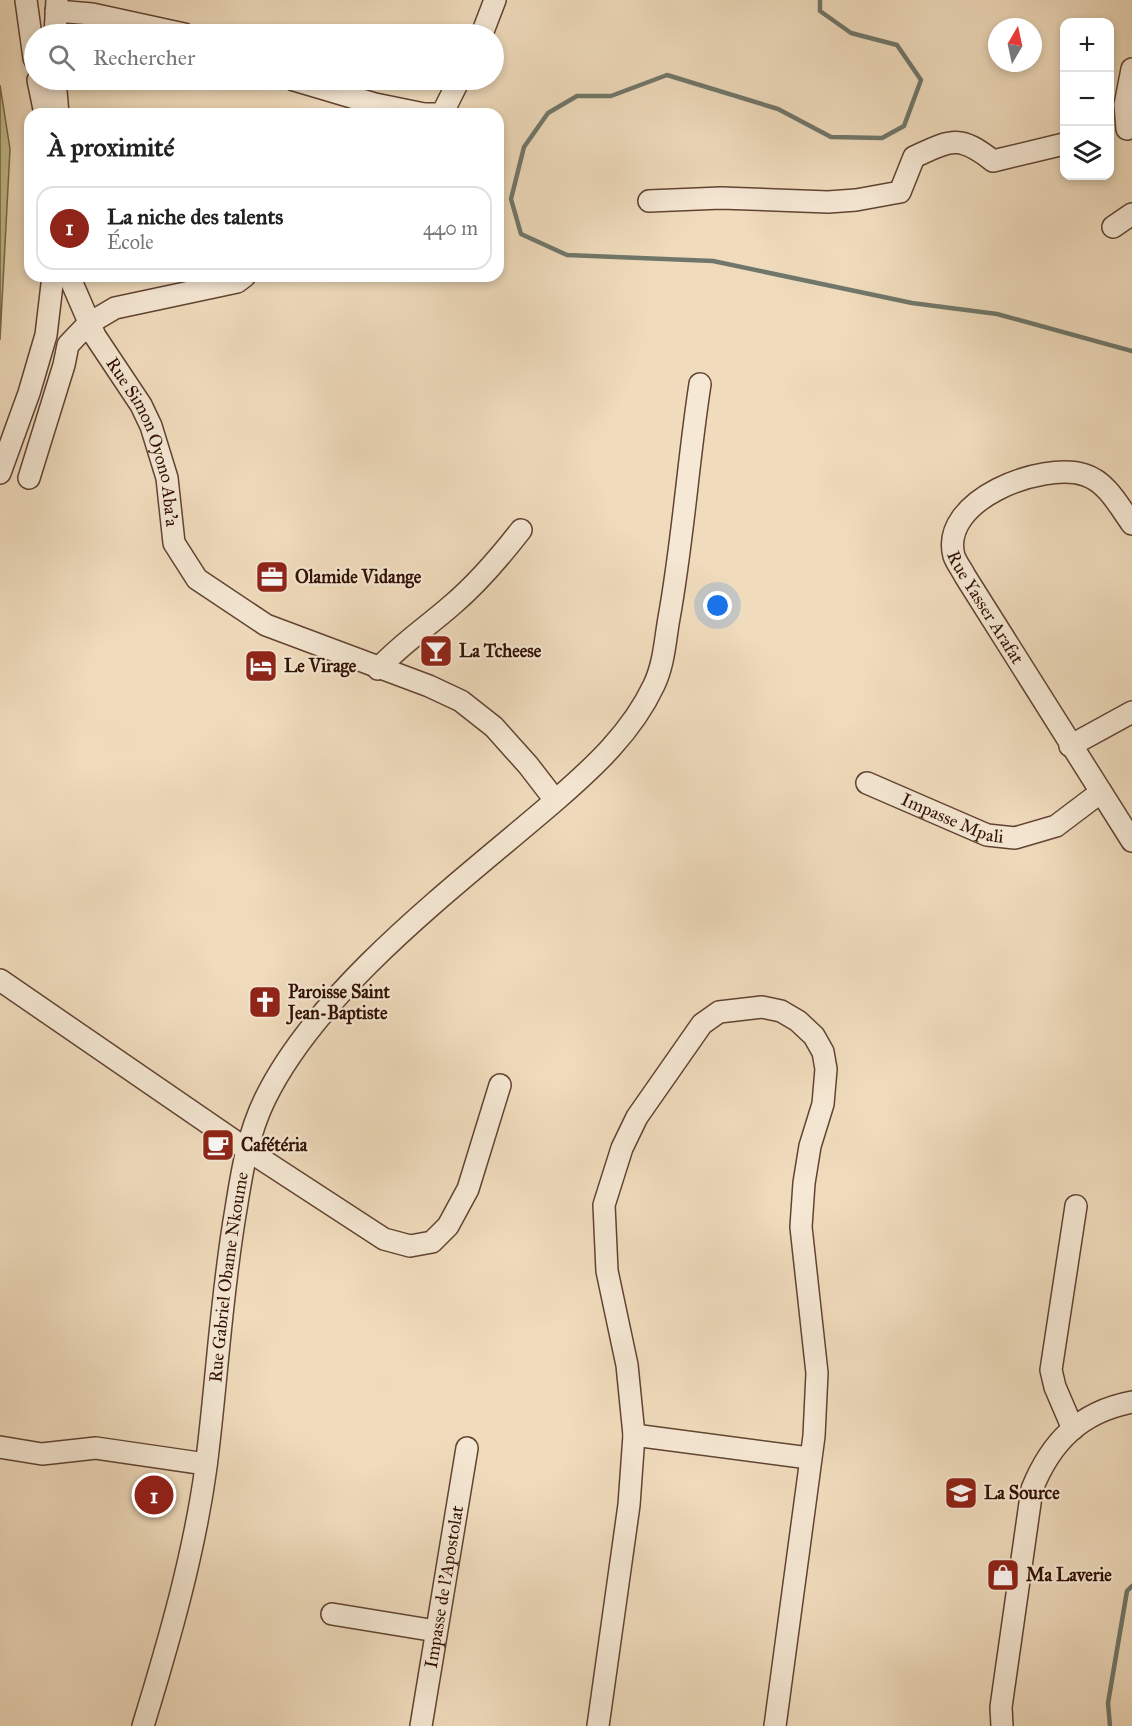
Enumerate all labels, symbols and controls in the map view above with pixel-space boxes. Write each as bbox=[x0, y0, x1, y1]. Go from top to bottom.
north arrow bbox=[988, 18, 1042, 72]
map controls bbox=[1060, 18, 1114, 180]
button: + bbox=[1060, 18, 1114, 72]
search box bbox=[24, 24, 504, 90]
icon: search bbox=[45, 41, 78, 74]
text: Rechercher bbox=[93, 44, 195, 71]
button: − bbox=[1060, 72, 1114, 126]
button: layers bbox=[1060, 126, 1114, 180]
text: À proximité bbox=[48, 131, 174, 163]
text: La niche des talents bbox=[107, 203, 283, 230]
text: 1 bbox=[66, 216, 73, 240]
text: 440 m bbox=[423, 216, 478, 240]
text: École bbox=[107, 230, 154, 254]
street label: Rue Simon Oyono Aba'a bbox=[101, 353, 183, 528]
street label: Rue Yasser Arafat bbox=[942, 548, 1029, 669]
office icon: Olamide Vidange bbox=[254, 559, 290, 595]
place label: Olamide Vidange bbox=[295, 566, 422, 589]
your location bbox=[703, 591, 732, 620]
bar icon: La Tcheese bbox=[418, 633, 454, 669]
place label: La Tcheese bbox=[459, 640, 542, 662]
hotel icon: Le Virage bbox=[243, 648, 279, 684]
place label: Le Virage bbox=[284, 655, 357, 678]
street label: Impasse Mpali bbox=[898, 788, 1005, 848]
place label: Paroisse Saint Jean-Baptiste bbox=[286, 981, 390, 1025]
church icon: Paroisse Saint Jean-Baptiste bbox=[247, 984, 283, 1020]
cafe icon: Cafétéria bbox=[200, 1127, 236, 1163]
place label: Cafétéria bbox=[241, 1134, 308, 1156]
street label: Rue Gabriel Obame Nkoume bbox=[204, 1170, 253, 1384]
pin: 1 bbox=[134, 1472, 174, 1518]
school or university icon: La Source bbox=[943, 1475, 979, 1511]
place label: La Source bbox=[984, 1482, 1060, 1504]
street label: Impasse de l'Apostolat bbox=[420, 1503, 468, 1670]
shop icon: Ma Laverie bbox=[985, 1557, 1021, 1593]
place label: Ma Laverie bbox=[1026, 1564, 1112, 1586]

